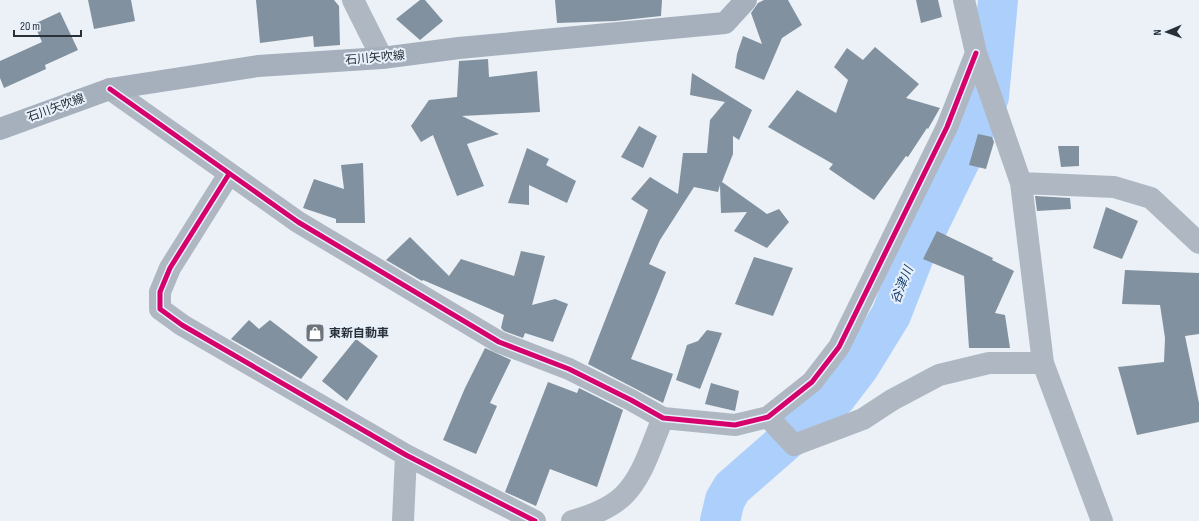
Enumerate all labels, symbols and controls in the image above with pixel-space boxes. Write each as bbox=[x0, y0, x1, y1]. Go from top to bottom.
scale bar bbox=[14, 12, 81, 38]
north arrow bbox=[1147, 12, 1187, 52]
text: 20 m bbox=[20, 19, 40, 34]
text: N bbox=[1151, 29, 1164, 35]
street label: 石川矢吹線 bbox=[344, 48, 406, 68]
street label: 石川矢吹線 bbox=[25, 91, 87, 125]
water label: 谷津川 bbox=[887, 262, 917, 306]
shop icon: 東新自動車 bbox=[304, 322, 326, 344]
place label: 東新自動車 bbox=[329, 326, 389, 341]

